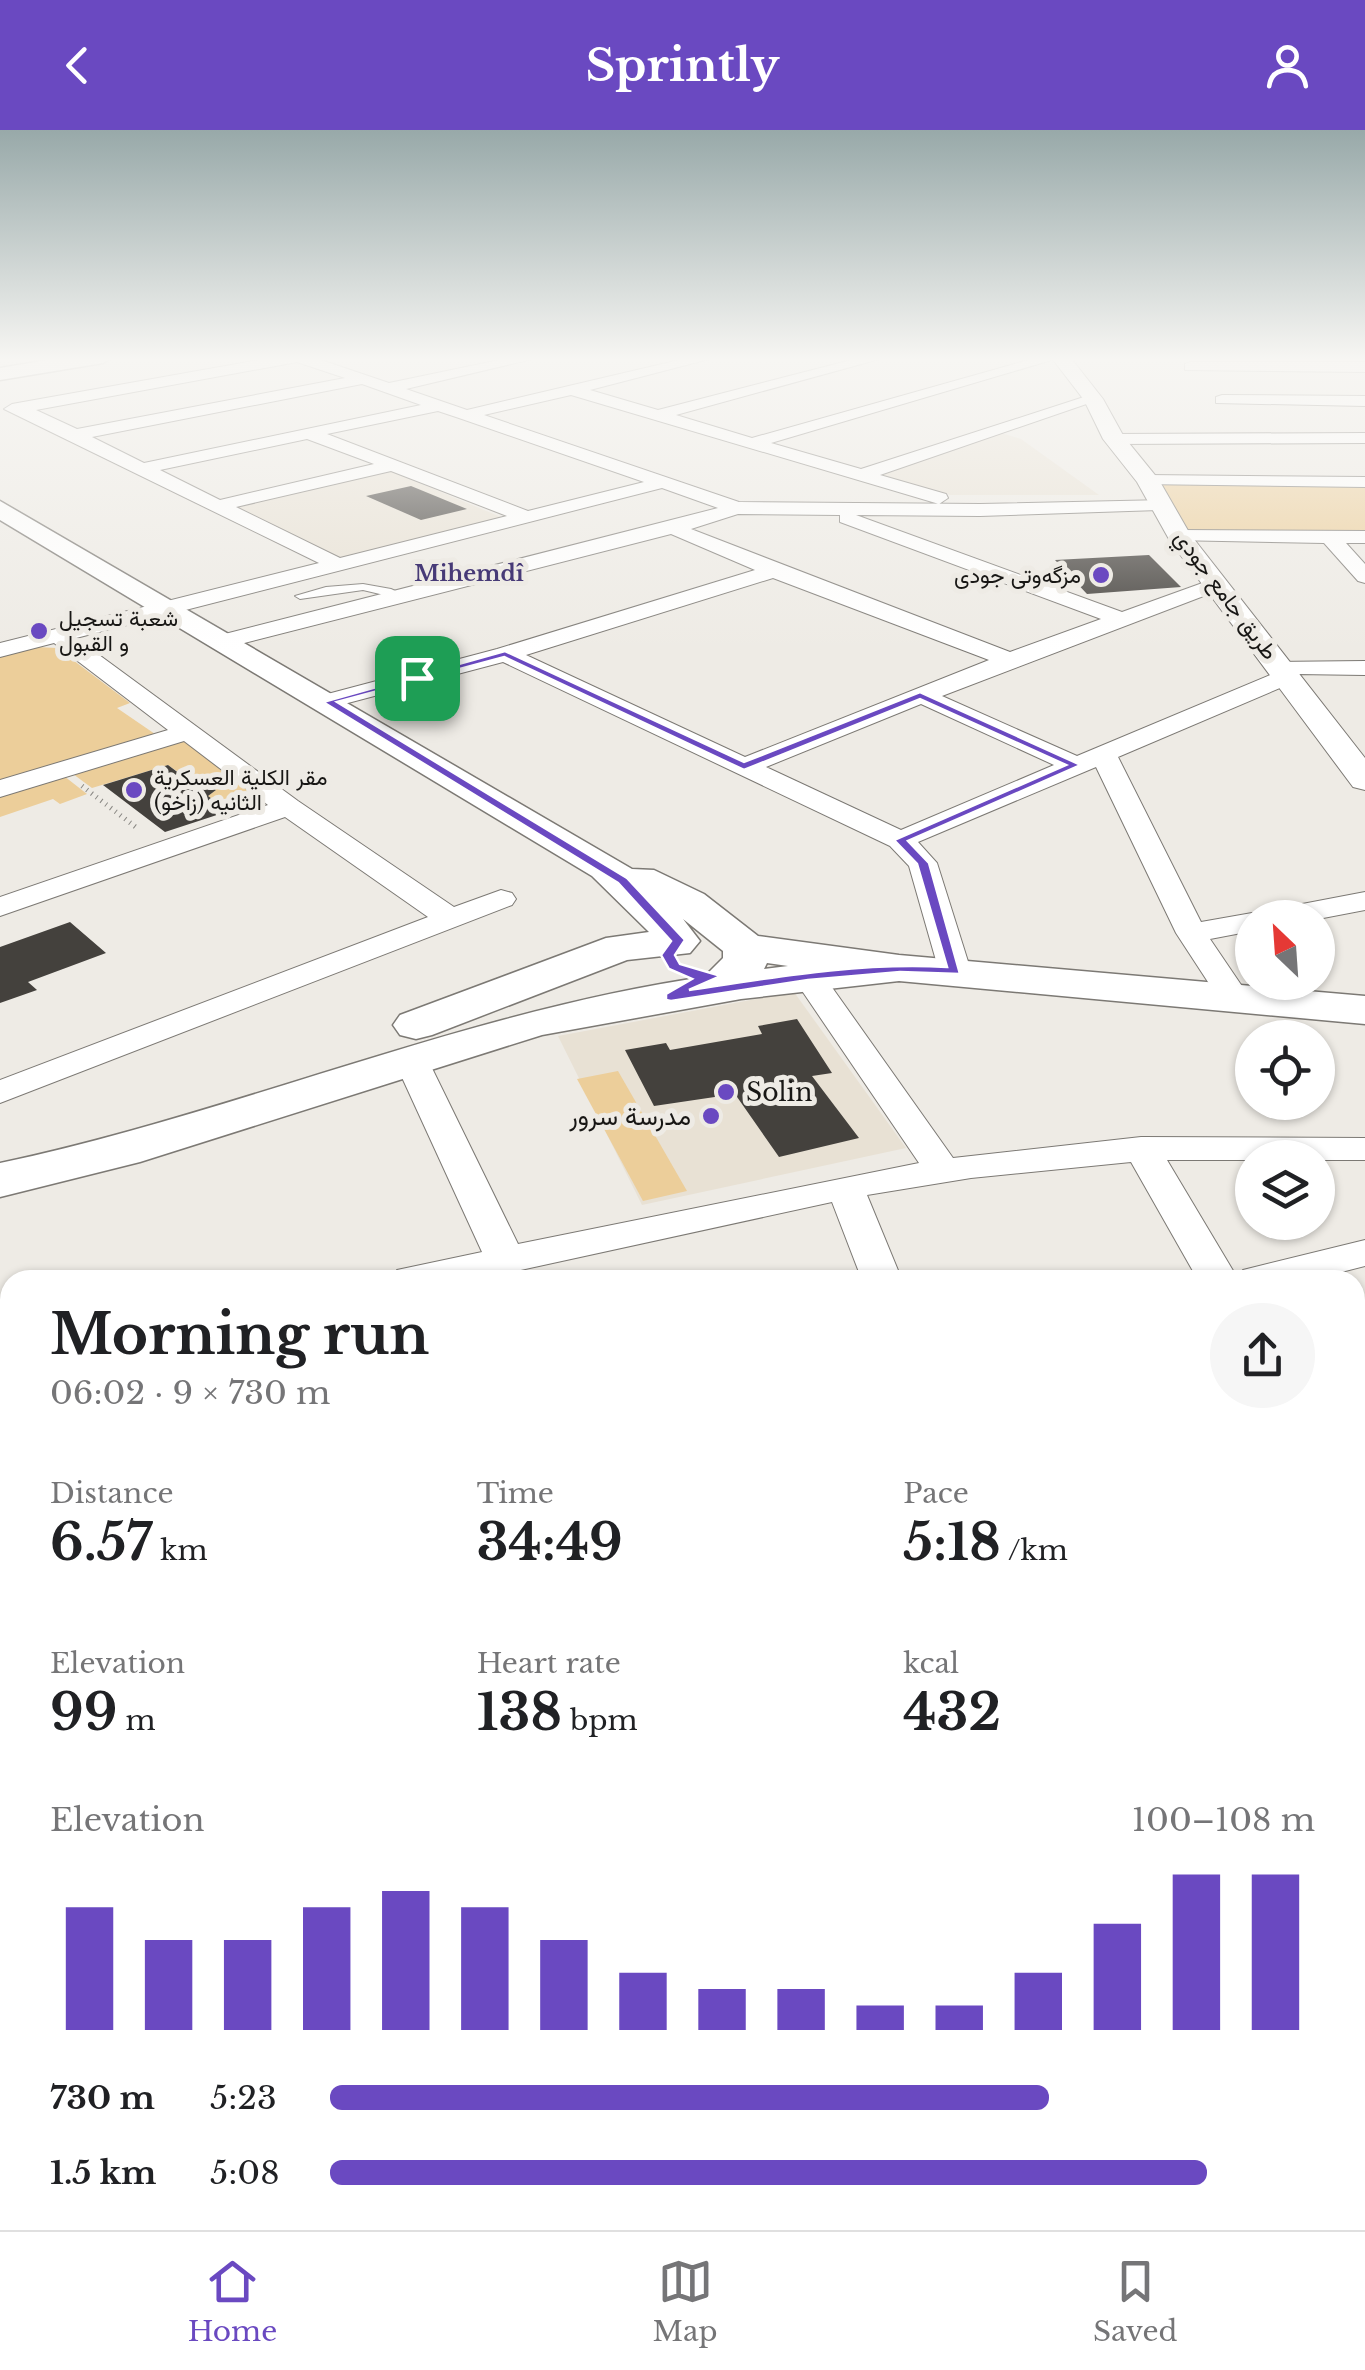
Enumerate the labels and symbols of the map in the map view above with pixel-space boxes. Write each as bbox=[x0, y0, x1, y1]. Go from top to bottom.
street label: طريق جامع جودي bbox=[1164, 525, 1284, 668]
district label: Mihemdî bbox=[414, 560, 524, 587]
place label: مزگەوتی جودی bbox=[954, 562, 1081, 589]
marker: مزگەوتی جودی bbox=[1090, 564, 1112, 586]
place label: شعبة تسجيل و القبول bbox=[59, 605, 178, 657]
marker: شعبة تسجيل و القبول bbox=[28, 620, 50, 642]
pin bbox=[375, 636, 460, 721]
place label: مقر الكلية العسكرية الثانيه (زاخو) bbox=[154, 764, 327, 816]
marker: مقر الكلية العسكرية الثانيه (زاخو) bbox=[123, 779, 145, 801]
north arrow bbox=[1235, 900, 1335, 1000]
place label: Solin bbox=[746, 1077, 812, 1108]
marker: Solin bbox=[715, 1081, 737, 1103]
place label: مدرسة سرور bbox=[568, 1101, 691, 1132]
marker: مدرسة سرور bbox=[700, 1105, 722, 1127]

